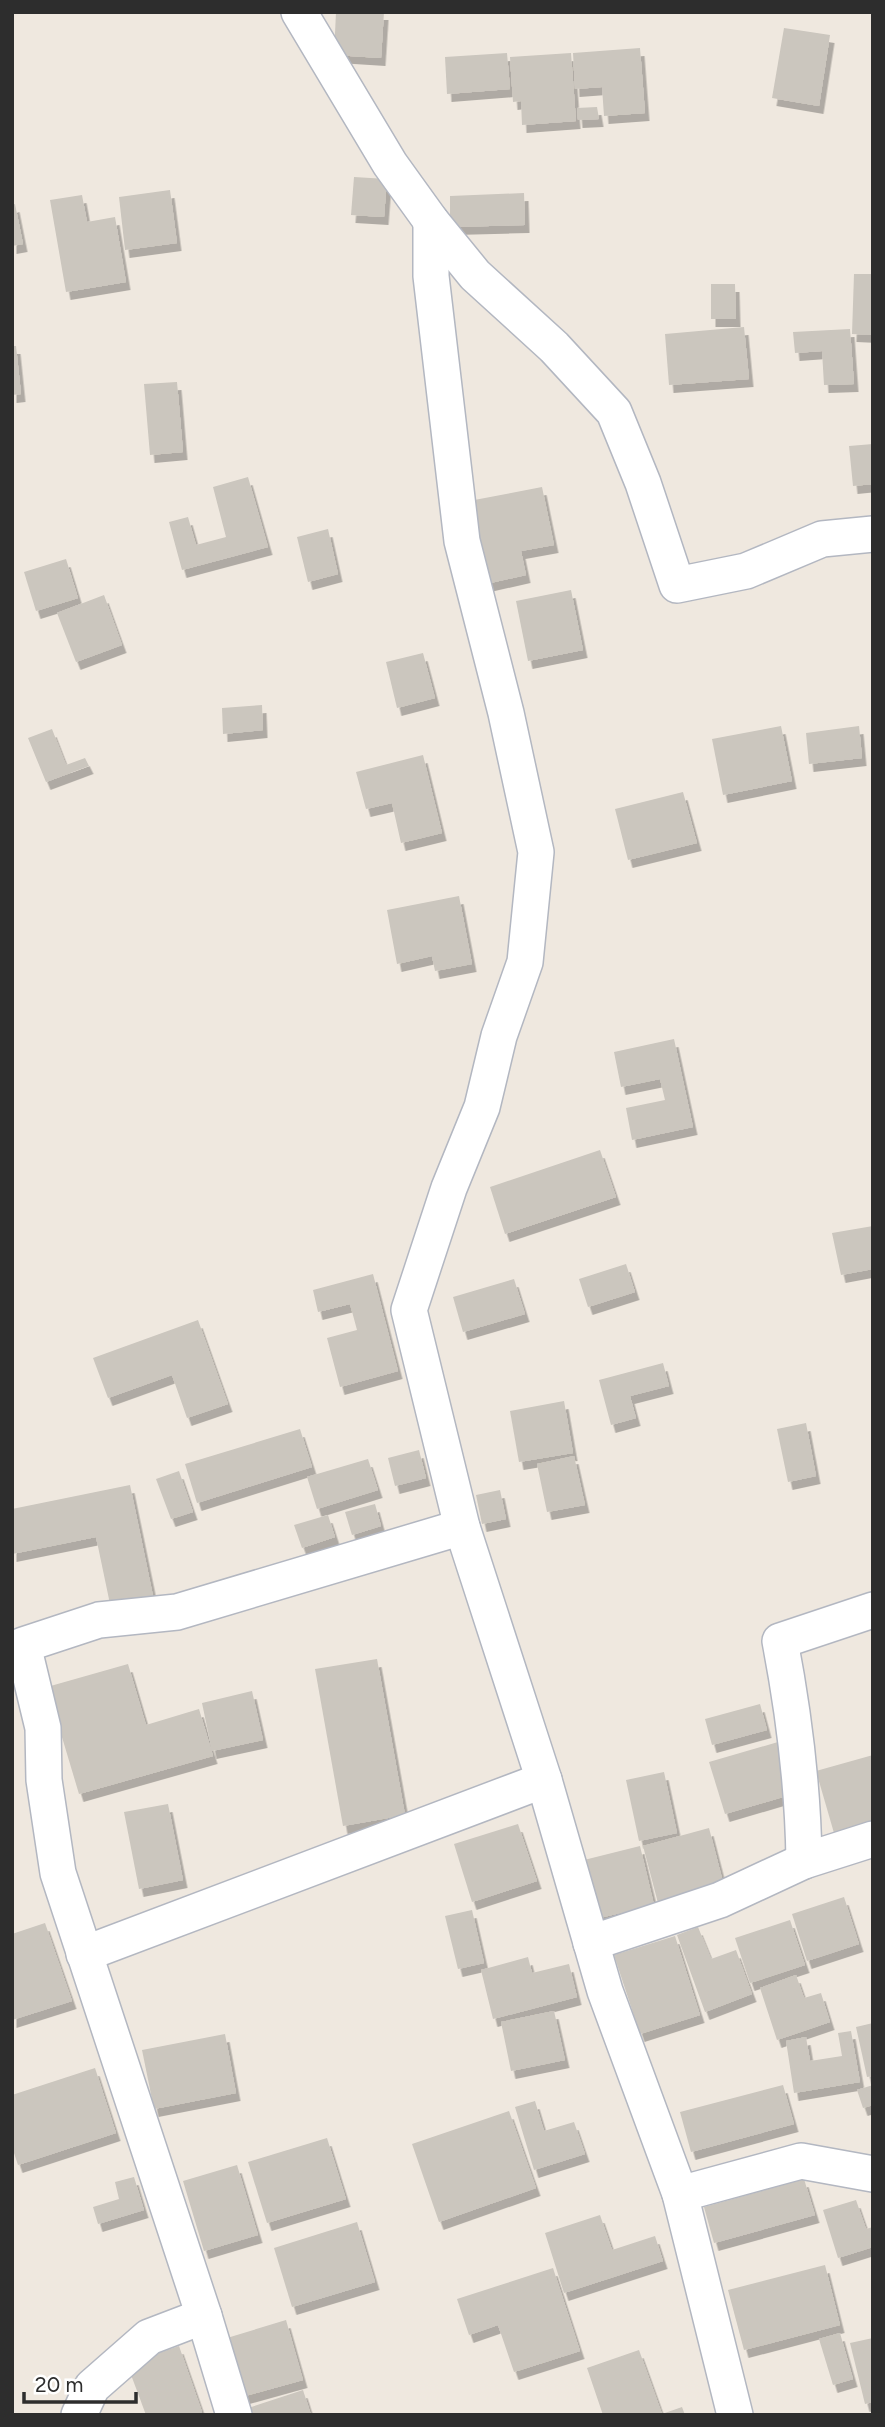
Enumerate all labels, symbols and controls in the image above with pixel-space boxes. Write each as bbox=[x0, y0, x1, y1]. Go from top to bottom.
scale bar bbox=[24, 2360, 136, 2404]
text: 20 m bbox=[35, 2372, 83, 2397]

